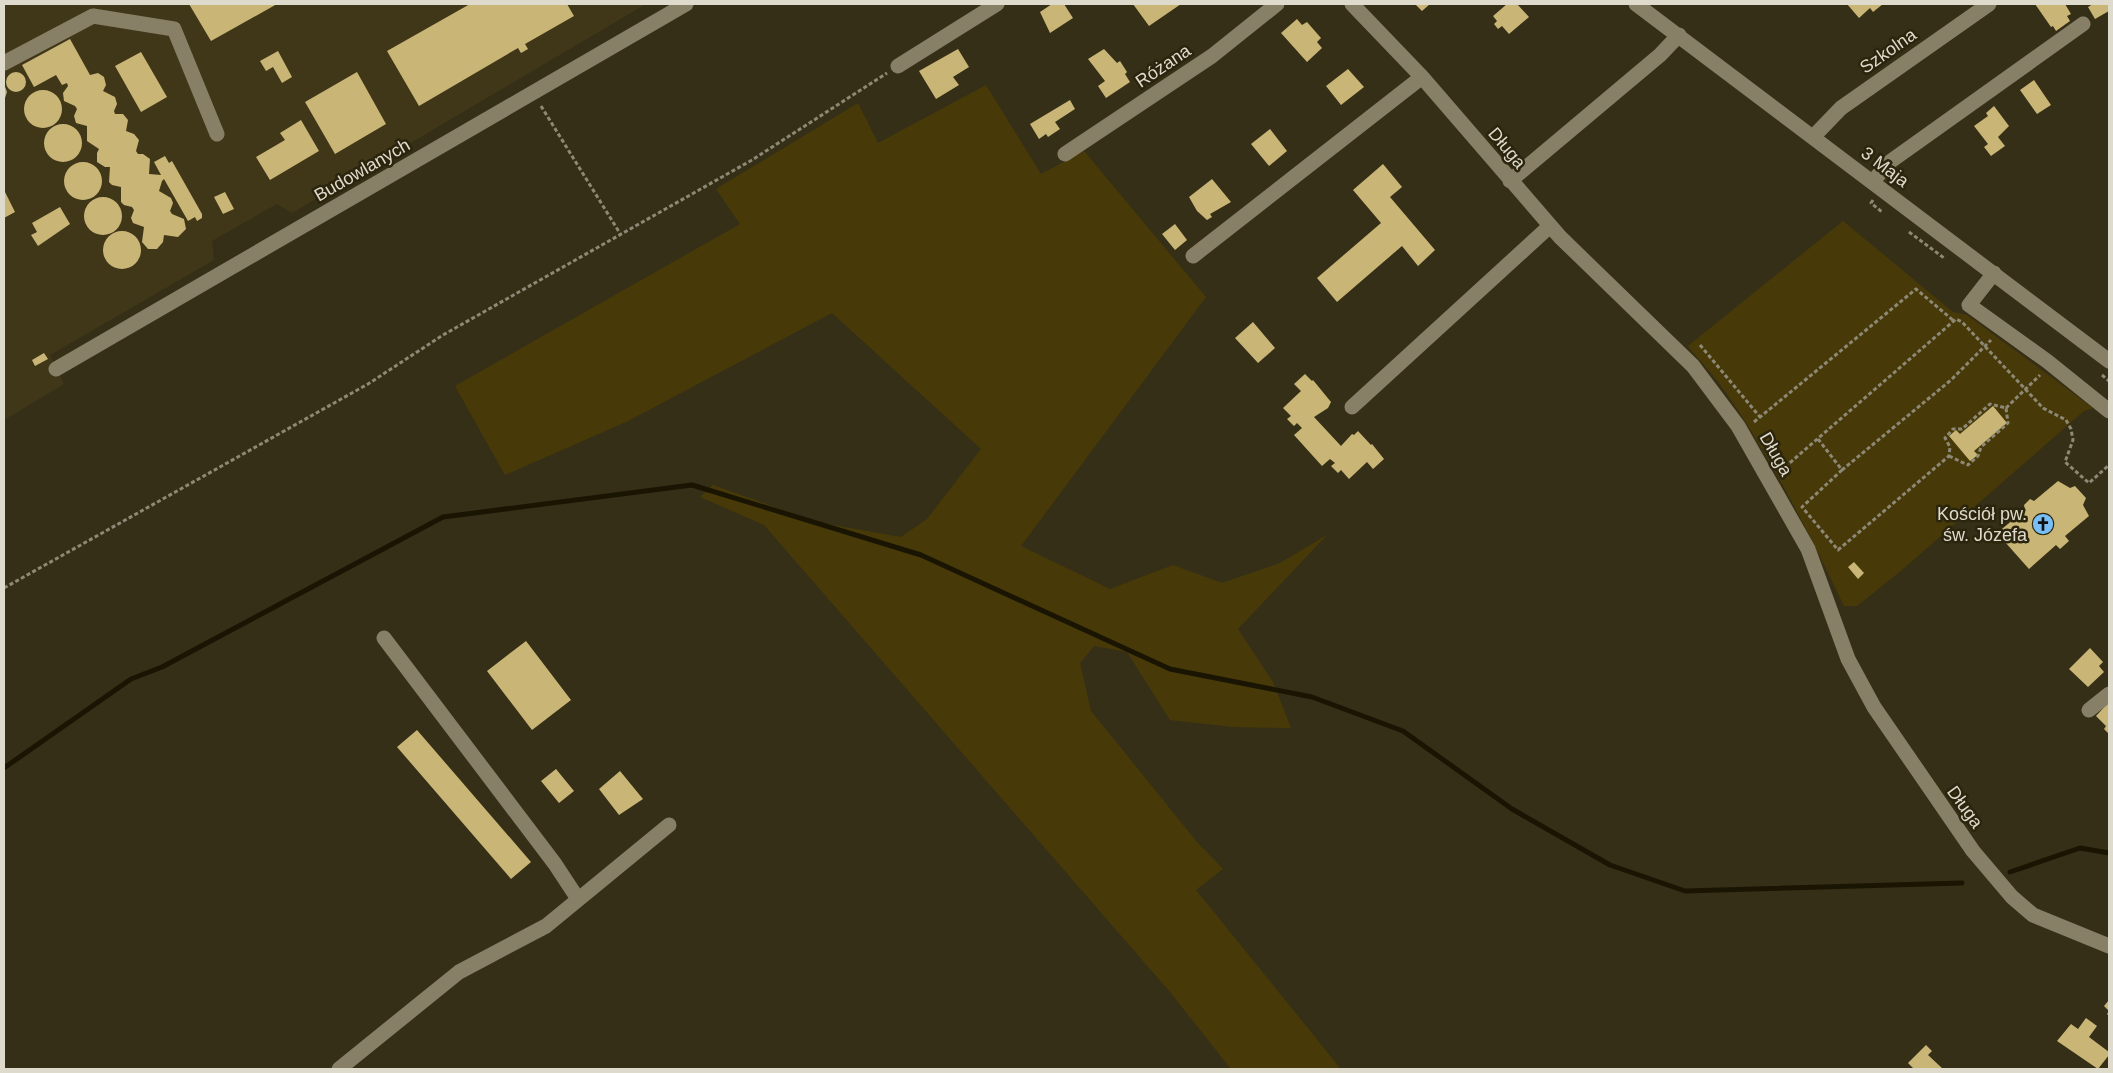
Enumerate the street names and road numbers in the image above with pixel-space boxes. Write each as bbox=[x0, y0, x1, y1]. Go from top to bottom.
street label: Szkolna bbox=[1856, 24, 1921, 78]
street label: Różana bbox=[1132, 40, 1195, 92]
street label: Długa bbox=[1484, 124, 1530, 173]
street label: Budowlanych bbox=[311, 135, 413, 205]
street label: 3 Maja bbox=[1857, 143, 1913, 192]
street label: Długa bbox=[1756, 429, 1797, 480]
street label: Długa bbox=[1943, 782, 1987, 833]

